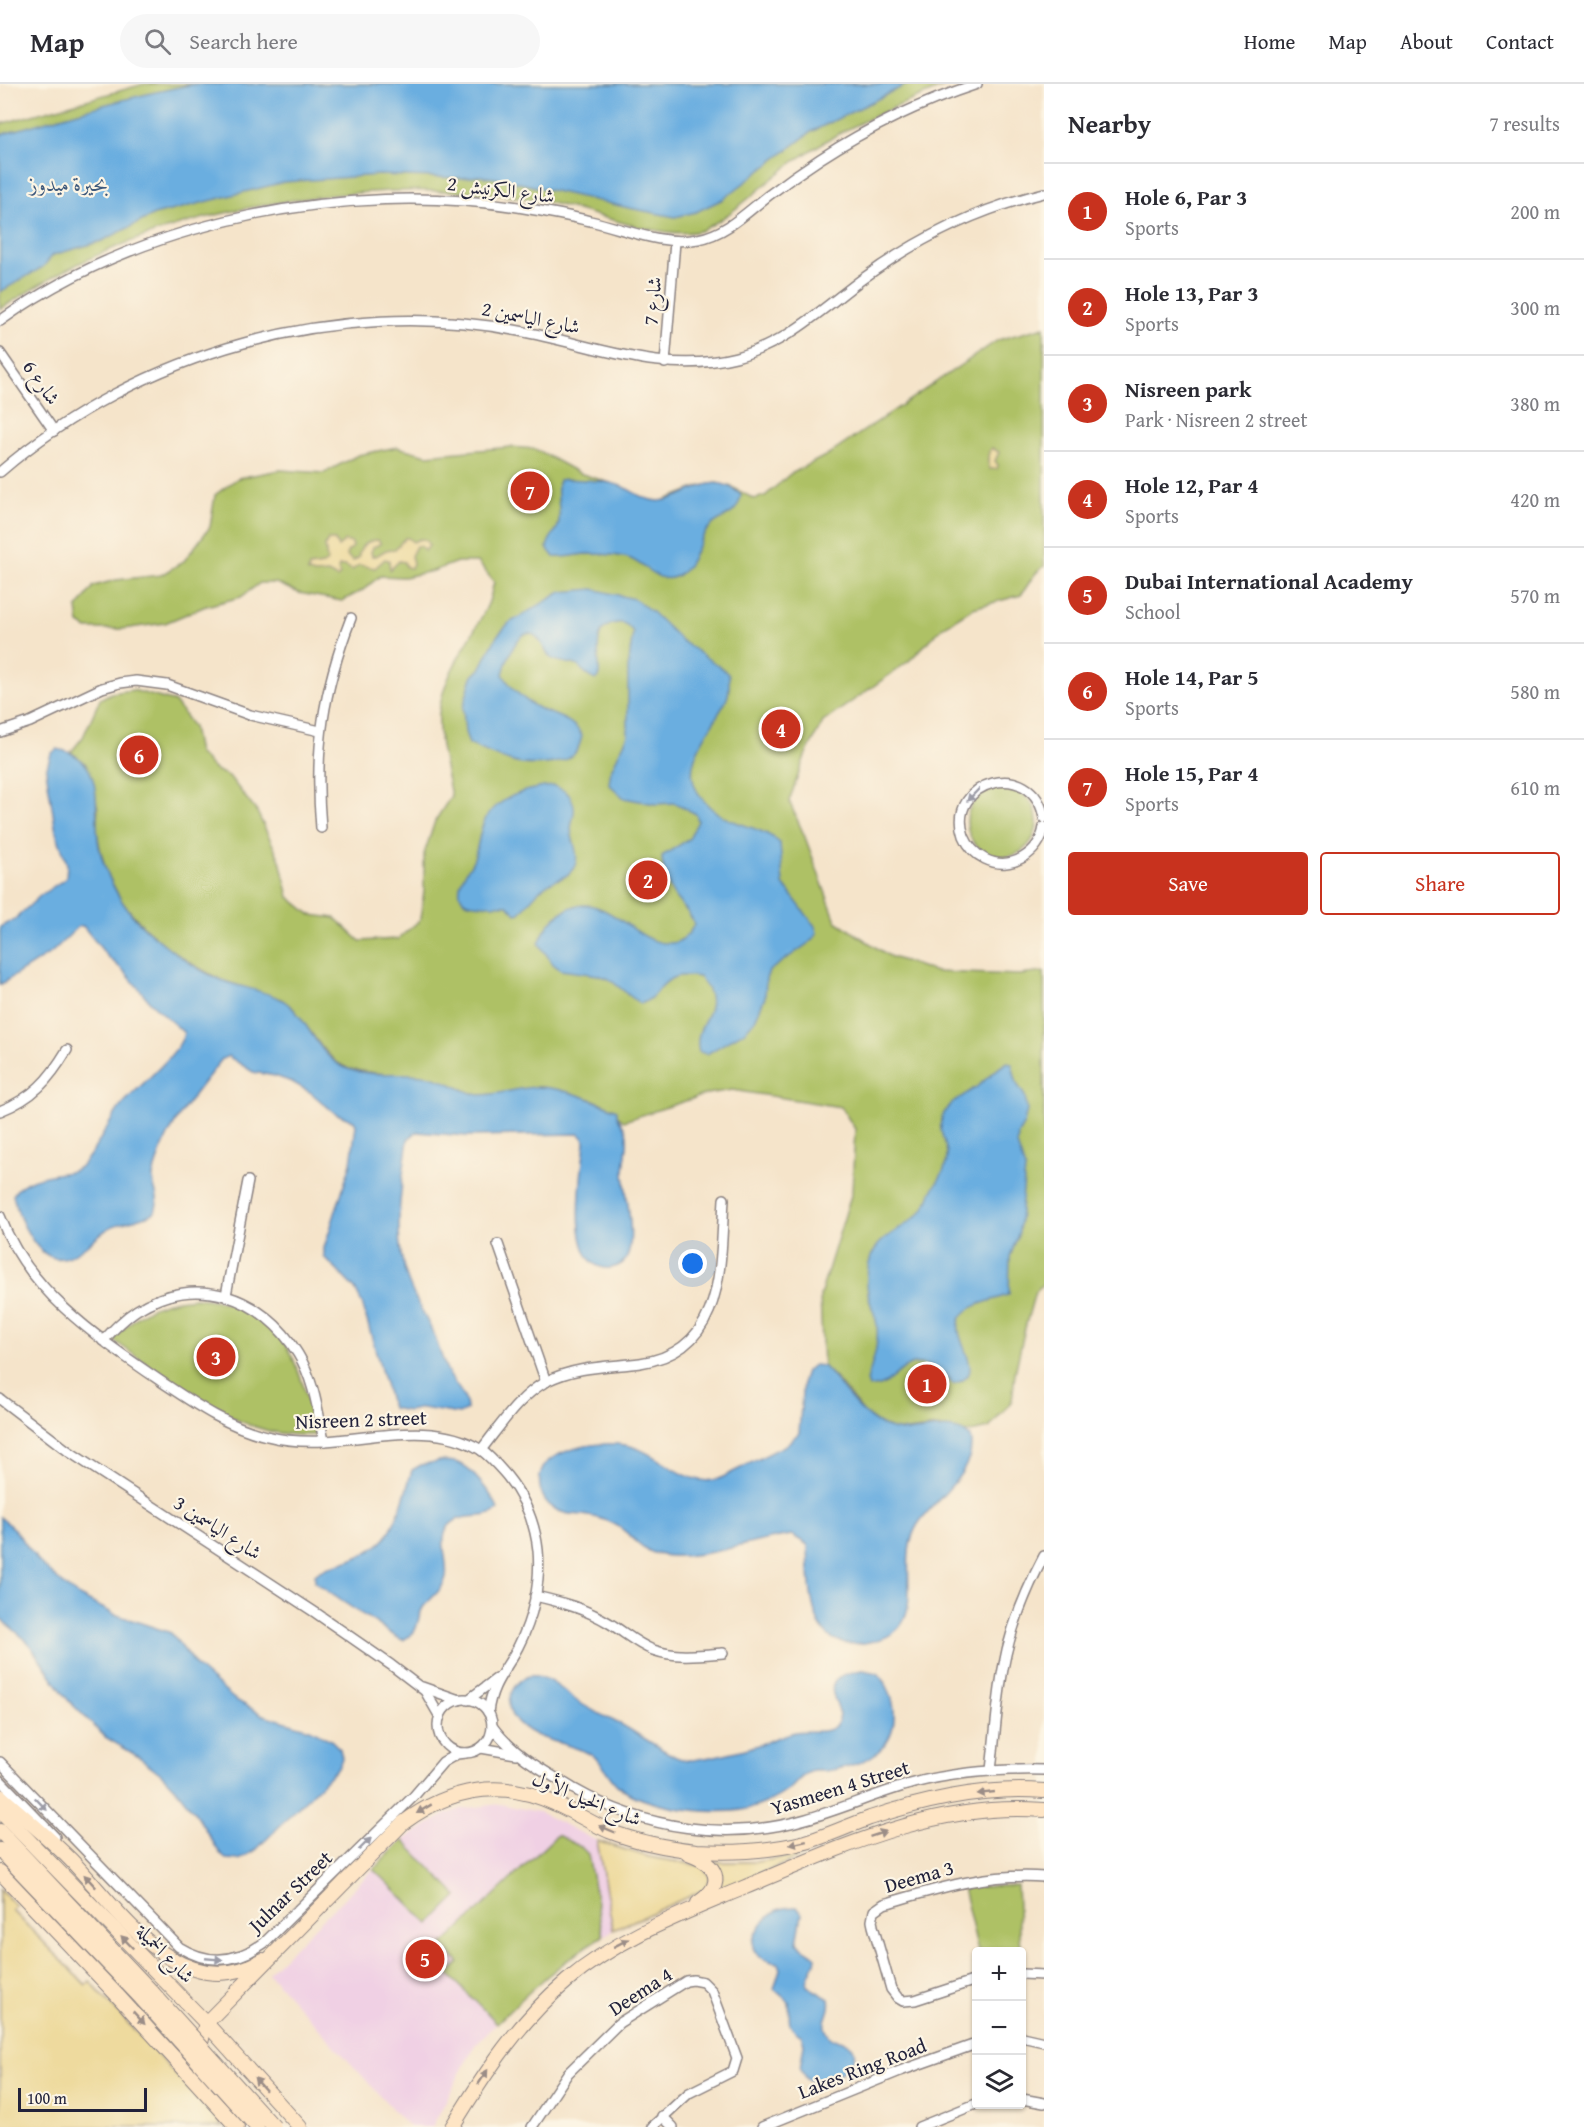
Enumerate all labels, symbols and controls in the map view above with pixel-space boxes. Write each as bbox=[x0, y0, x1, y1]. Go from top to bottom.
search box bbox=[120, 14, 540, 68]
text: Map bbox=[30, 21, 84, 62]
icon: search bbox=[141, 25, 174, 58]
text: Search here bbox=[189, 25, 298, 57]
text: Home bbox=[1244, 26, 1295, 57]
text: Map bbox=[1328, 26, 1367, 57]
text: About bbox=[1400, 26, 1453, 57]
text: Contact bbox=[1486, 26, 1554, 57]
text: Nearby bbox=[1068, 104, 1151, 143]
text: 7 results bbox=[1489, 109, 1560, 138]
water label: بحيرة ميدوز bbox=[28, 168, 108, 199]
street label: شارع الكرنيش 2 bbox=[445, 168, 556, 214]
text: Hole 6, Par 3 bbox=[1125, 181, 1247, 213]
text: 1 bbox=[1082, 197, 1093, 226]
text: 200 m bbox=[1510, 197, 1560, 226]
text: Sports bbox=[1125, 213, 1179, 242]
street label: شارع 7 bbox=[635, 275, 673, 327]
text: Hole 13, Par 3 bbox=[1125, 277, 1259, 309]
street label: شارع الياسمين 2 bbox=[479, 293, 583, 345]
text: 2 bbox=[1082, 293, 1093, 322]
text: 300 m bbox=[1510, 293, 1560, 322]
text: Sports bbox=[1125, 309, 1179, 338]
street label: شارع 6 bbox=[13, 354, 68, 413]
text: Nisreen park bbox=[1125, 373, 1252, 405]
text: 3 bbox=[1082, 389, 1093, 418]
text: 380 m bbox=[1510, 389, 1560, 418]
text: Park · Nisreen 2 street bbox=[1125, 405, 1308, 434]
pin: 7 bbox=[510, 468, 550, 514]
text: Hole 12, Par 4 bbox=[1125, 469, 1259, 501]
text: 4 bbox=[1082, 485, 1093, 514]
text: 420 m bbox=[1510, 485, 1560, 514]
text: Sports bbox=[1125, 501, 1179, 530]
text: Dubai International Academy bbox=[1125, 565, 1413, 597]
text: 5 bbox=[1082, 581, 1093, 610]
text: 570 m bbox=[1510, 581, 1560, 610]
text: School bbox=[1125, 597, 1181, 626]
text: Hole 14, Par 5 bbox=[1125, 661, 1259, 693]
text: 6 bbox=[1082, 677, 1093, 706]
text: 580 m bbox=[1510, 677, 1560, 706]
text: Sports bbox=[1125, 693, 1179, 722]
pin: 4 bbox=[762, 706, 800, 752]
pin: 6 bbox=[120, 732, 158, 778]
text: Hole 15, Par 4 bbox=[1125, 757, 1259, 789]
text: 7 bbox=[1082, 773, 1093, 802]
text: 610 m bbox=[1510, 773, 1560, 802]
one-way arrow bbox=[966, 788, 980, 803]
text: Sports bbox=[1125, 789, 1179, 818]
button: Save bbox=[1068, 852, 1308, 915]
button: Share bbox=[1320, 852, 1560, 915]
pin: 2 bbox=[628, 858, 668, 902]
your location bbox=[678, 1249, 707, 1278]
pin: 3 bbox=[196, 1334, 236, 1380]
pin: 1 bbox=[908, 1362, 946, 1406]
street label: Nisreen 2 street bbox=[295, 1402, 427, 1436]
street label: شارع الياسمين 3 bbox=[166, 1488, 268, 1570]
street label: Yasmeen 4 Street bbox=[767, 1752, 913, 1822]
street label: شارع الخيل الأول bbox=[527, 1763, 646, 1837]
one-way arrow bbox=[976, 1788, 995, 1798]
one-way arrow bbox=[33, 1796, 47, 1810]
one-way arrow bbox=[416, 1803, 432, 1814]
one-way arrow bbox=[597, 1824, 615, 1834]
one-way arrow bbox=[869, 1828, 887, 1838]
one-way arrow bbox=[357, 1838, 371, 1852]
one-way arrow bbox=[789, 1839, 807, 1849]
street label: Julnar Street bbox=[239, 1844, 338, 1941]
street label: Deema 3 bbox=[881, 1852, 957, 1900]
one-way arrow bbox=[84, 1874, 98, 1888]
street label: شارع الخميلة bbox=[127, 1916, 202, 1992]
one-way arrow bbox=[120, 1934, 134, 1949]
pin: 5 bbox=[406, 1936, 444, 1982]
one-way arrow bbox=[613, 1938, 630, 1948]
map controls bbox=[972, 1947, 1026, 2109]
button: + bbox=[972, 1947, 1026, 2001]
one-way arrow bbox=[205, 1954, 224, 1964]
street label: Deema 4 bbox=[602, 1960, 678, 2022]
button: − bbox=[972, 2001, 1026, 2055]
one-way arrow bbox=[132, 2010, 145, 2025]
street label: Lakes Ring Road bbox=[794, 2030, 931, 2106]
button: layers bbox=[972, 2055, 1026, 2109]
one-way arrow bbox=[477, 2069, 488, 2085]
one-way arrow bbox=[254, 2077, 267, 2092]
scale bar bbox=[18, 2085, 147, 2112]
text: 100 m bbox=[27, 2086, 67, 2110]

